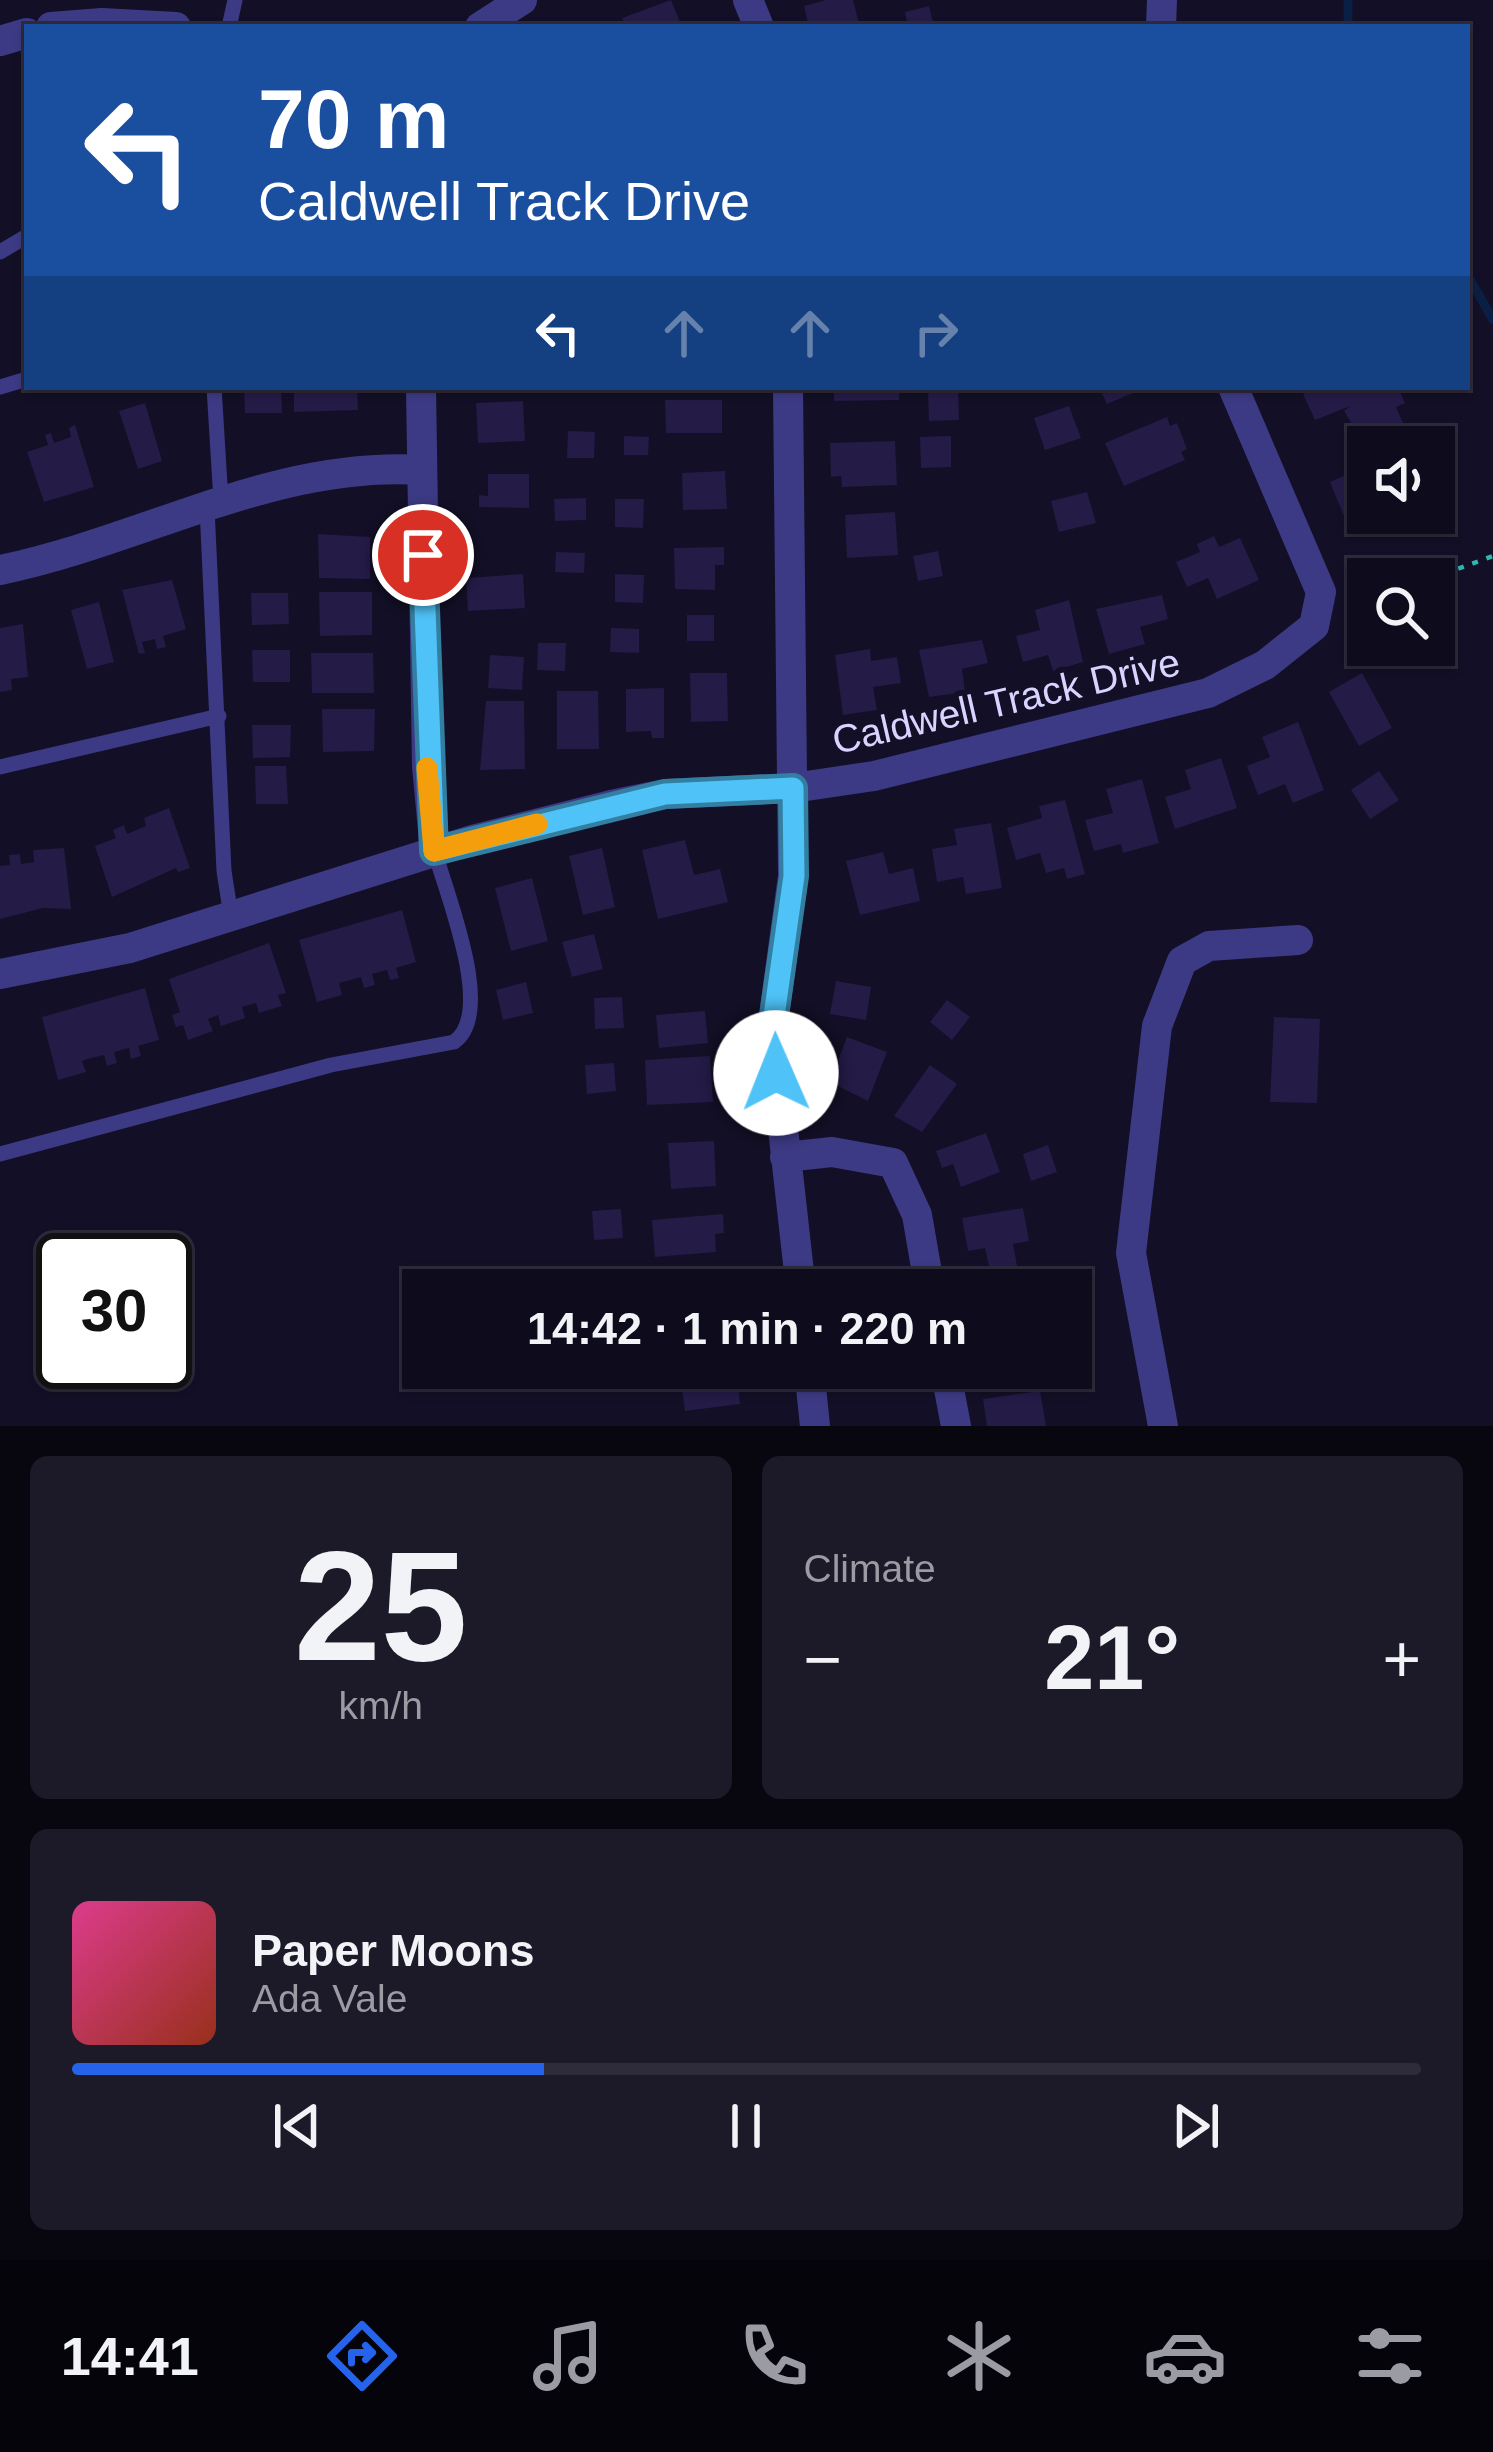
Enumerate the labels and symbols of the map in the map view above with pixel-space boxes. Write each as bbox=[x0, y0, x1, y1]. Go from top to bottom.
pin bbox=[372, 504, 474, 606]
street label: Caldwell Track Drive bbox=[828, 640, 1184, 762]
position arrow bbox=[713, 1010, 839, 1136]
speed limit sign: 30 bbox=[36, 1233, 192, 1389]

